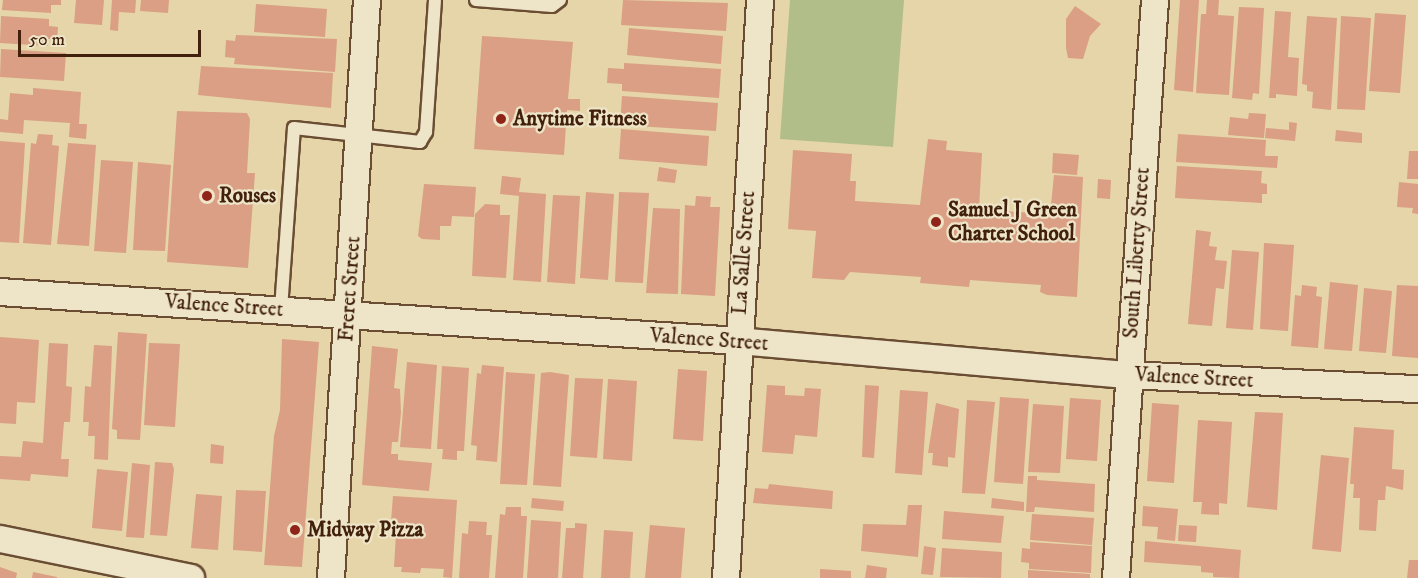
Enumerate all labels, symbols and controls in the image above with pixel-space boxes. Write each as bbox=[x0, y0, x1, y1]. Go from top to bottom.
scale bar bbox=[21, 18, 204, 56]
text: 50 m bbox=[29, 29, 65, 51]
place label: Anytime Fitness bbox=[513, 106, 647, 132]
marker: Anytime Fitness bbox=[494, 112, 508, 126]
street label: South Liberty Street bbox=[1118, 167, 1156, 339]
place label: Rouses bbox=[219, 183, 276, 209]
marker: Rouses bbox=[200, 189, 214, 203]
street label: La Salle Street bbox=[727, 190, 761, 316]
place label: Samuel J Green Charter School bbox=[948, 197, 1077, 247]
marker: Samuel J Green Charter School bbox=[929, 215, 943, 229]
street label: Freret Street bbox=[334, 235, 366, 343]
street label: Valence Street bbox=[164, 289, 284, 323]
street label: Valence Street bbox=[649, 323, 769, 357]
street label: Valence Street bbox=[1134, 362, 1254, 394]
place label: Midway Pizza bbox=[307, 517, 423, 543]
marker: Midway Pizza bbox=[288, 523, 302, 537]

